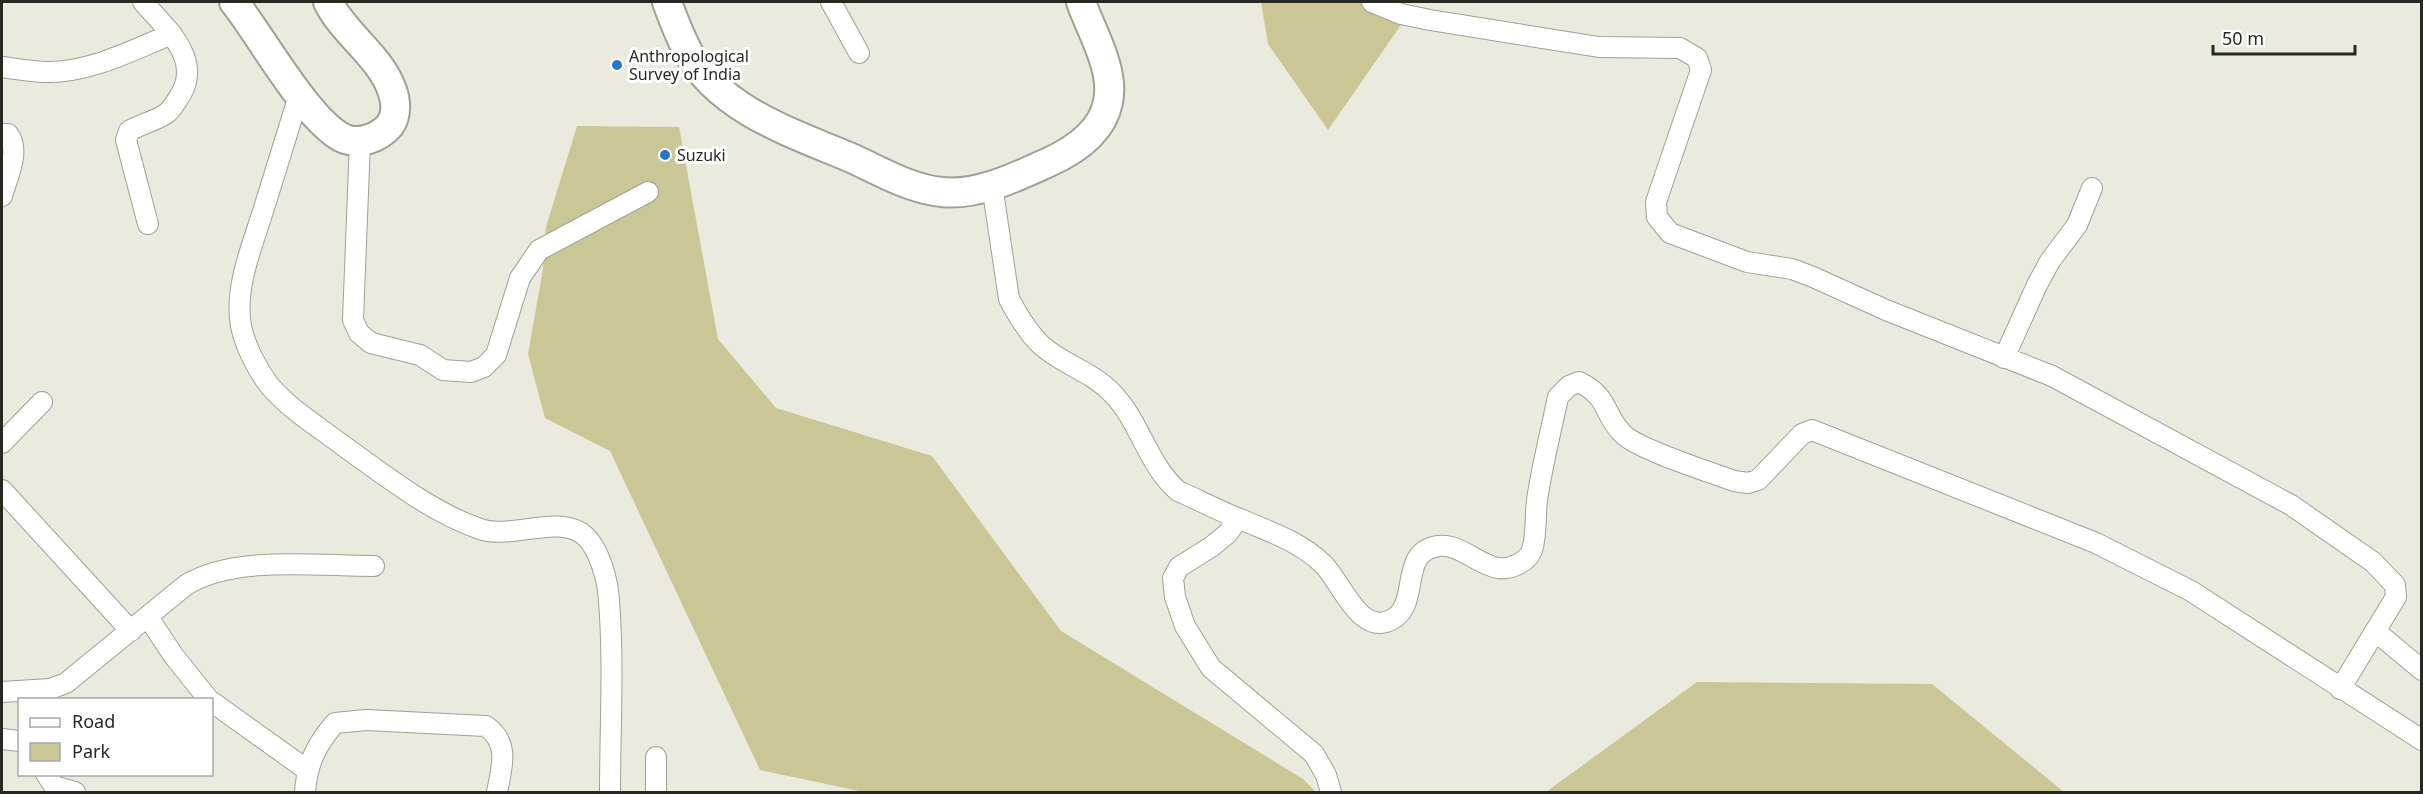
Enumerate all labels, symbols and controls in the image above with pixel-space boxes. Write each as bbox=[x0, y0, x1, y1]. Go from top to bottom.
scale bar bbox=[2213, 18, 2356, 56]
text: 50 m bbox=[2222, 26, 2264, 50]
place label: Anthropological Survey of India bbox=[629, 45, 749, 85]
marker: Anthropological Survey of India bbox=[610, 58, 624, 72]
place label: Suzuki bbox=[677, 144, 726, 166]
marker: Suzuki bbox=[658, 148, 672, 162]
legend bbox=[18, 698, 213, 776]
text: Road bbox=[72, 709, 115, 733]
text: Park bbox=[72, 739, 110, 763]

